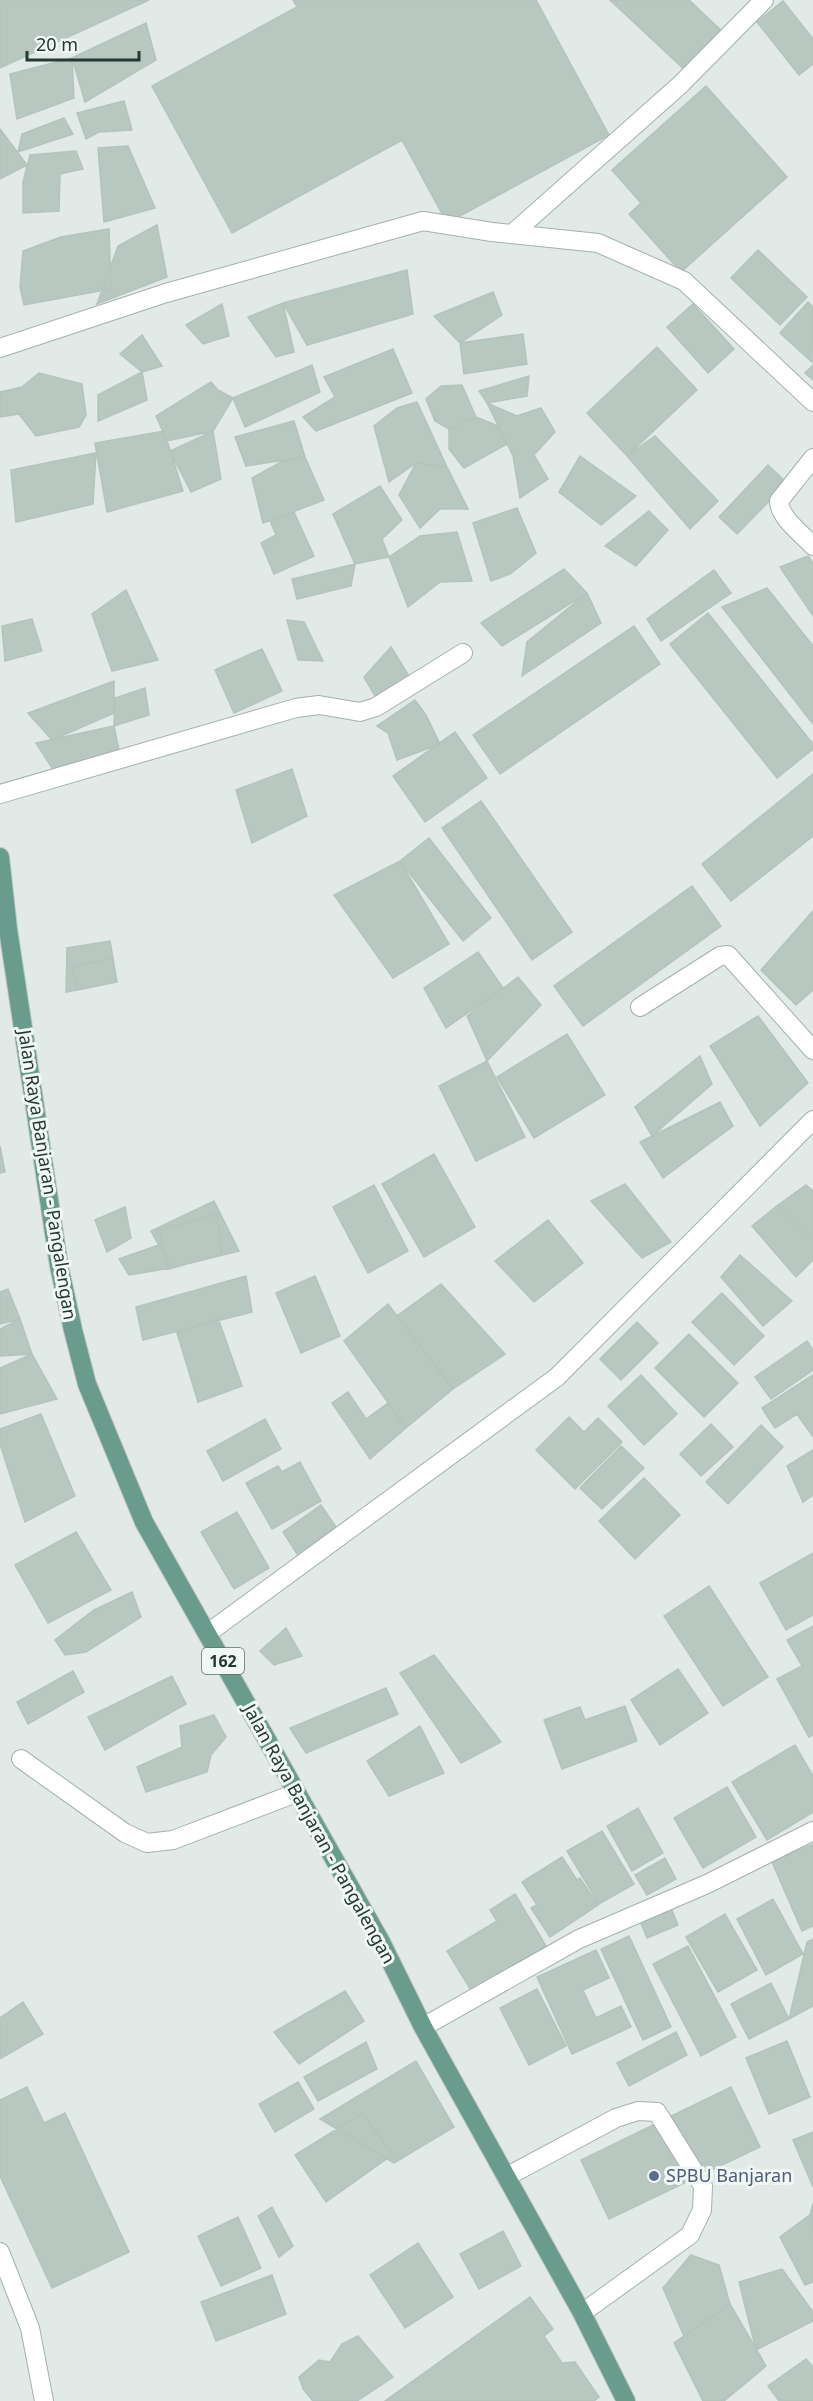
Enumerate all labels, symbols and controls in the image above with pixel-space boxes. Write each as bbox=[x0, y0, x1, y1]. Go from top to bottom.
scale bar bbox=[27, 24, 140, 62]
text: 20 m bbox=[36, 32, 78, 56]
street label: Jalan Raya Banjaran - Pangalengan bbox=[13, 1026, 83, 1322]
road number: 162 bbox=[202, 1648, 244, 1674]
street label: Jalan Raya Banjaran - Pangalengan bbox=[237, 1698, 401, 1968]
place label: SPBU Banjaran bbox=[666, 2163, 792, 2187]
marker: SPBU Banjaran bbox=[647, 2169, 661, 2183]

